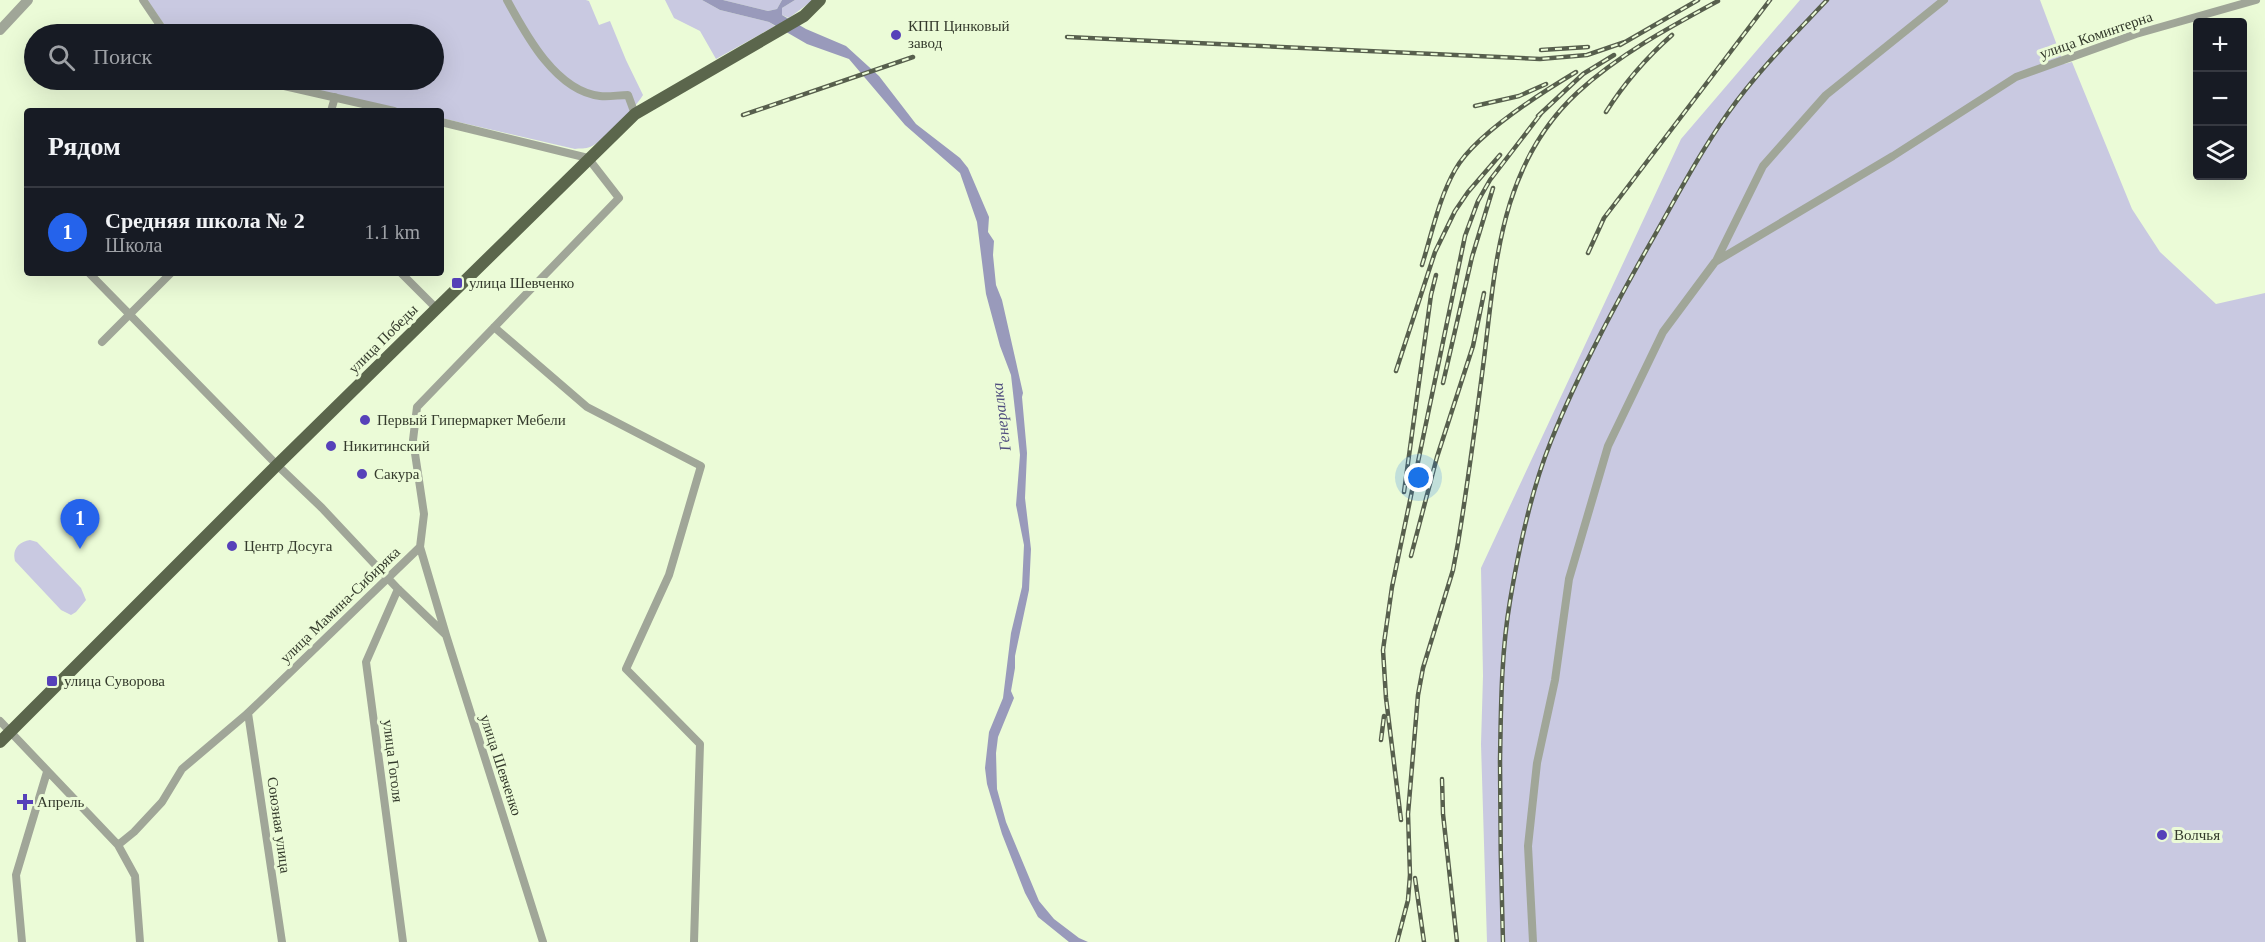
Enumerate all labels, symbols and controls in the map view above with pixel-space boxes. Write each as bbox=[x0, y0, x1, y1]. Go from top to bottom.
street label: улица Коминтерна bbox=[2038, 8, 2155, 62]
place label: КПП Цинковый завод bbox=[908, 18, 1010, 51]
map controls bbox=[2193, 18, 2247, 180]
button: + bbox=[2193, 18, 2247, 72]
search box bbox=[24, 24, 444, 90]
marker: КПП Цинковый завод bbox=[889, 28, 903, 42]
icon: search bbox=[45, 41, 78, 74]
text: Поиск bbox=[93, 44, 152, 69]
button: − bbox=[2193, 72, 2247, 126]
button: layers bbox=[2193, 126, 2247, 180]
text: Рядом bbox=[48, 132, 121, 161]
text: Средняя школа № 2 bbox=[105, 208, 305, 233]
text: 1 bbox=[63, 221, 73, 243]
text: 1.1 km bbox=[364, 221, 420, 243]
text: Школа bbox=[105, 234, 162, 256]
place label: улица Шевченко bbox=[469, 275, 574, 291]
marker: улица Шевченко bbox=[450, 276, 464, 290]
street label: улица Победы bbox=[345, 301, 421, 377]
water label: Генералка bbox=[988, 382, 1015, 453]
place label: Первый Гипермаркет Мебели bbox=[377, 412, 566, 428]
marker: Первый Гипермаркет Мебели bbox=[358, 413, 372, 427]
place label: Никитинский bbox=[343, 438, 430, 454]
marker: Никитинский bbox=[324, 439, 338, 453]
your location bbox=[1404, 463, 1433, 492]
place label: Сакура bbox=[374, 466, 420, 482]
marker: Сакура bbox=[355, 467, 369, 481]
pin: 1 bbox=[60, 500, 100, 549]
place label: Центр Досуга bbox=[244, 538, 333, 554]
marker: Центр Досуга bbox=[225, 539, 239, 553]
street label: улица Мамина-Сибиряка bbox=[277, 544, 403, 666]
place label: улица Суворова bbox=[64, 673, 165, 689]
marker: улица Суворова bbox=[45, 674, 59, 688]
street label: улица Шевченко bbox=[477, 712, 525, 818]
street label: улица Гоголя bbox=[380, 719, 406, 803]
street label: Союзная улица bbox=[264, 776, 294, 874]
place label: Апрель bbox=[37, 794, 85, 810]
marker: Апрель bbox=[18, 795, 32, 809]
place label: Волчья bbox=[2174, 827, 2220, 843]
marker: Волчья bbox=[2155, 828, 2169, 842]

